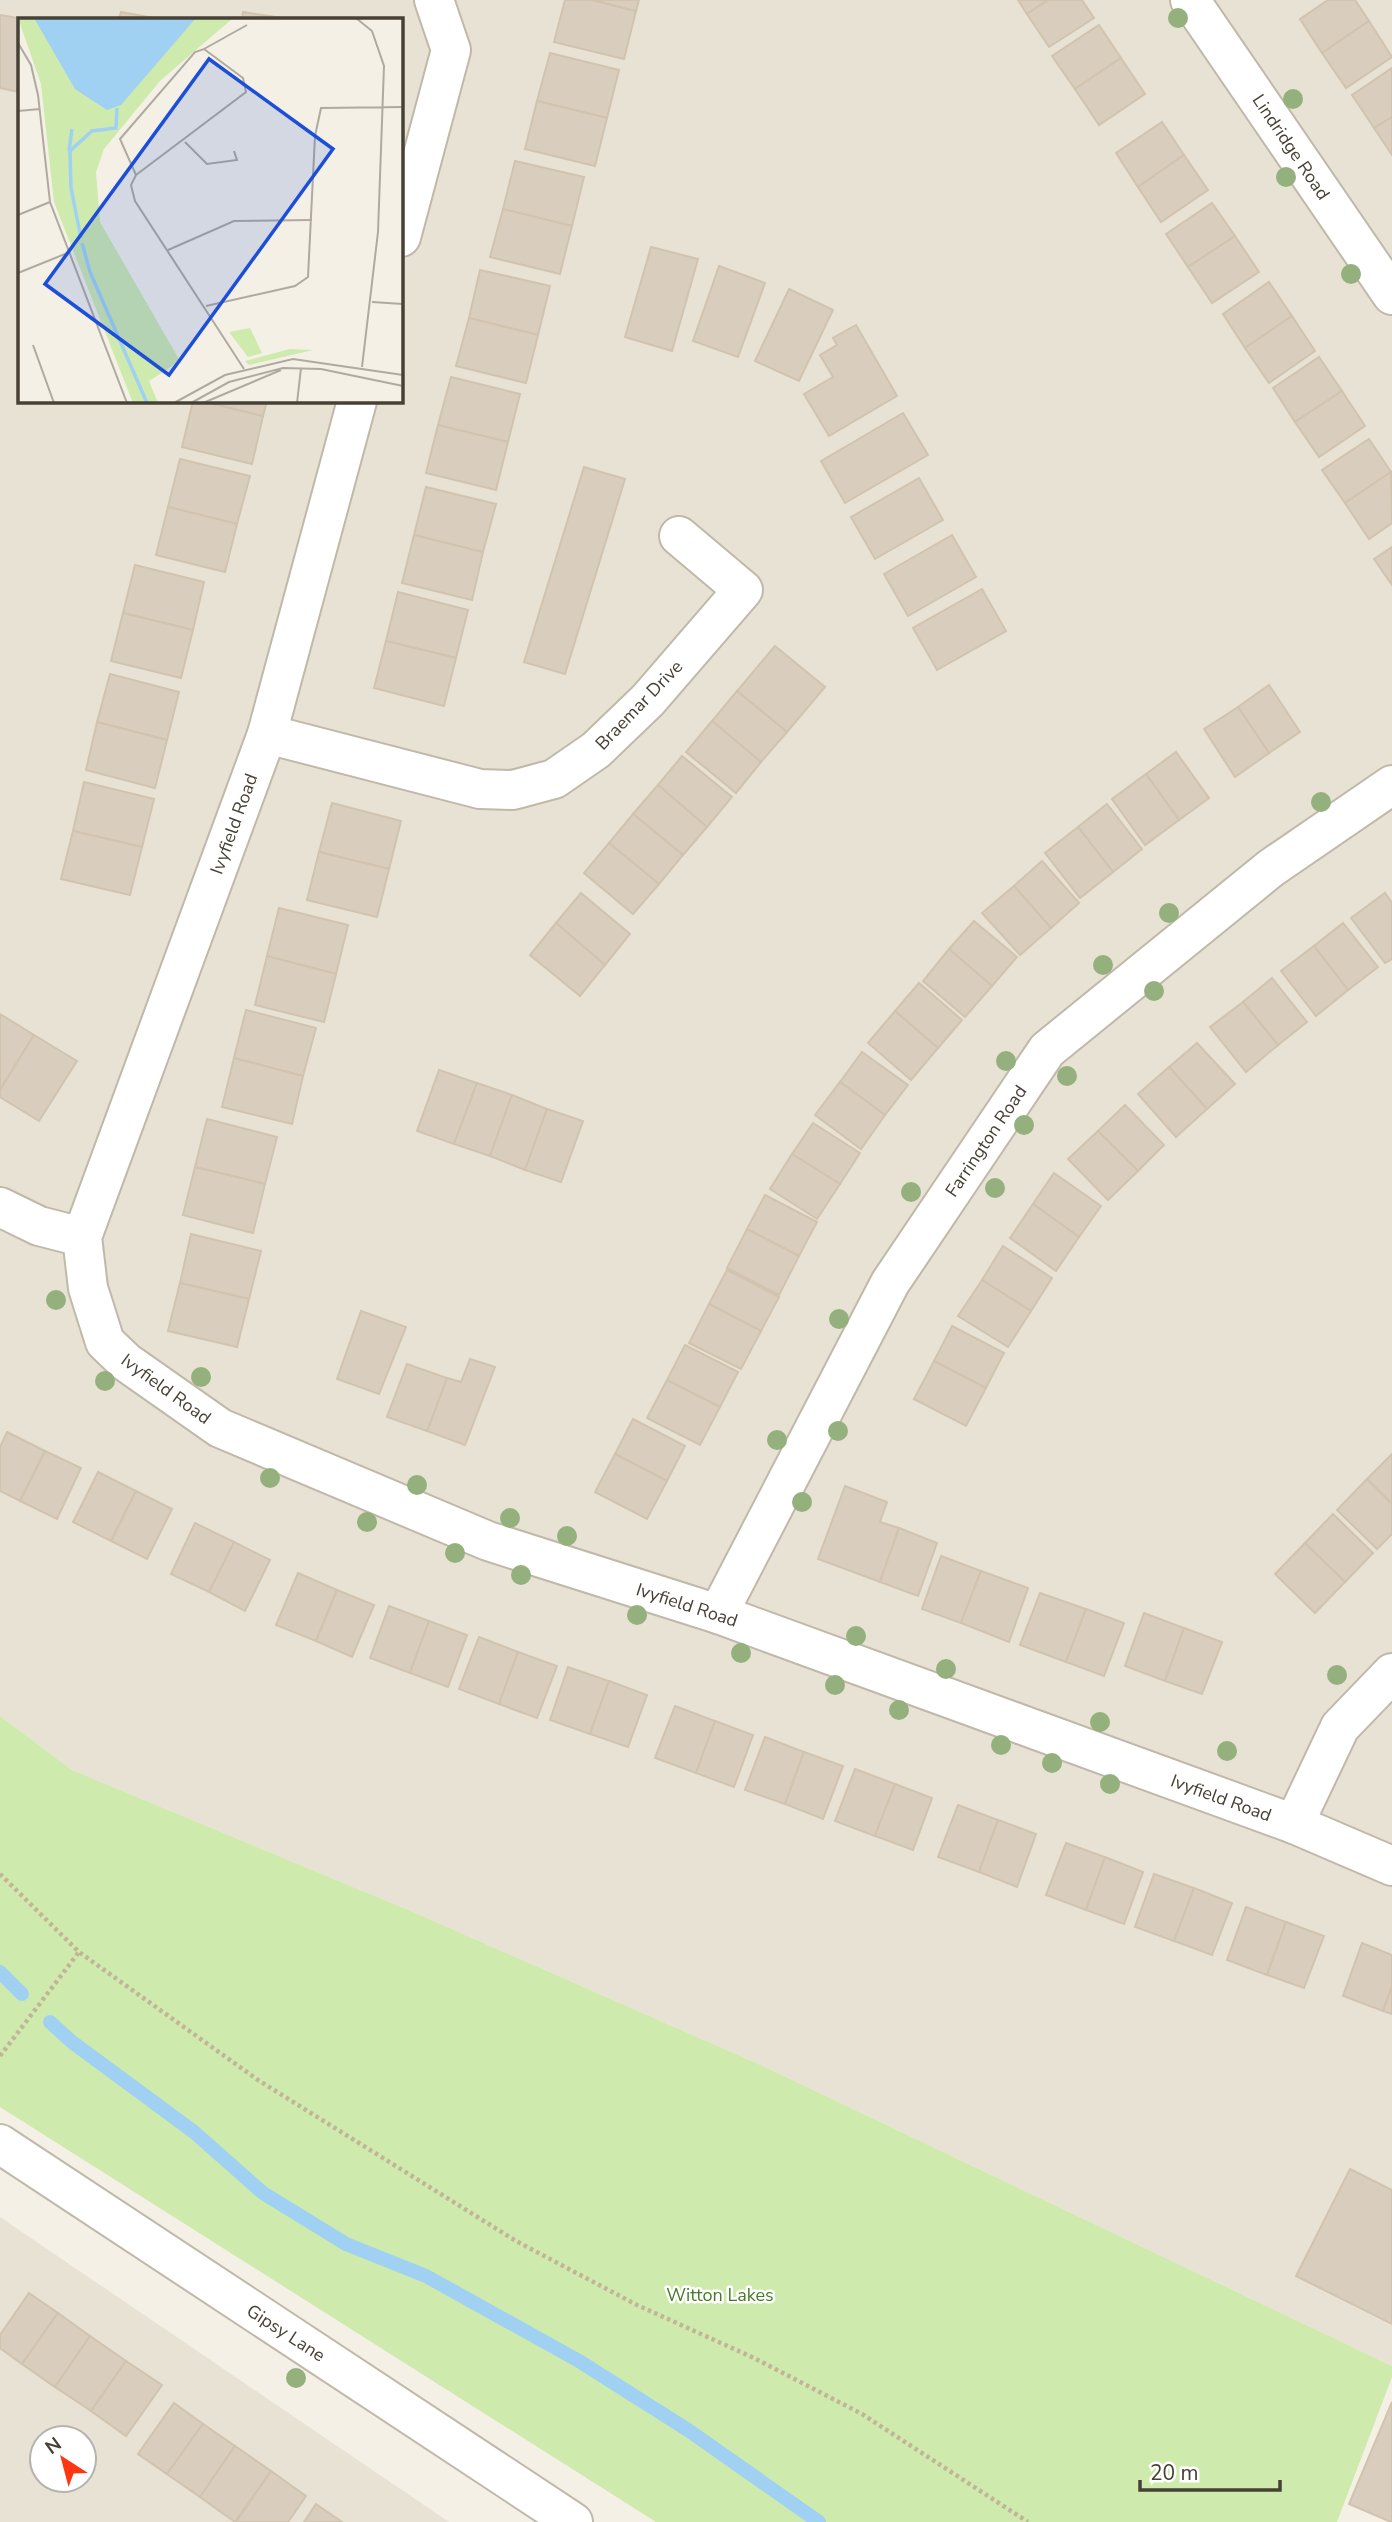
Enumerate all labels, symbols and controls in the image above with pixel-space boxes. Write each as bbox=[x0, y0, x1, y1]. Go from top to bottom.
inset map bbox=[18, 18, 402, 402]
street label: Lindridge Road bbox=[1247, 90, 1335, 204]
street label: Braemar Drive bbox=[590, 655, 688, 755]
street label: Ivyfield Road bbox=[205, 770, 263, 878]
street label: Farrington Road bbox=[940, 1080, 1032, 1202]
street label: Ivyfield Road bbox=[116, 1348, 216, 1430]
street label: Ivyfield Road bbox=[633, 1577, 741, 1633]
street label: Ivyfield Road bbox=[1167, 1769, 1275, 1827]
park label: Witton Lakes bbox=[666, 2283, 774, 2307]
street label: Gipsy Lane bbox=[242, 2299, 330, 2367]
north arrow bbox=[28, 2424, 98, 2494]
text: N bbox=[40, 2431, 67, 2461]
scale bar bbox=[1140, 2448, 1280, 2492]
text: 20 m bbox=[1150, 2459, 1199, 2487]

